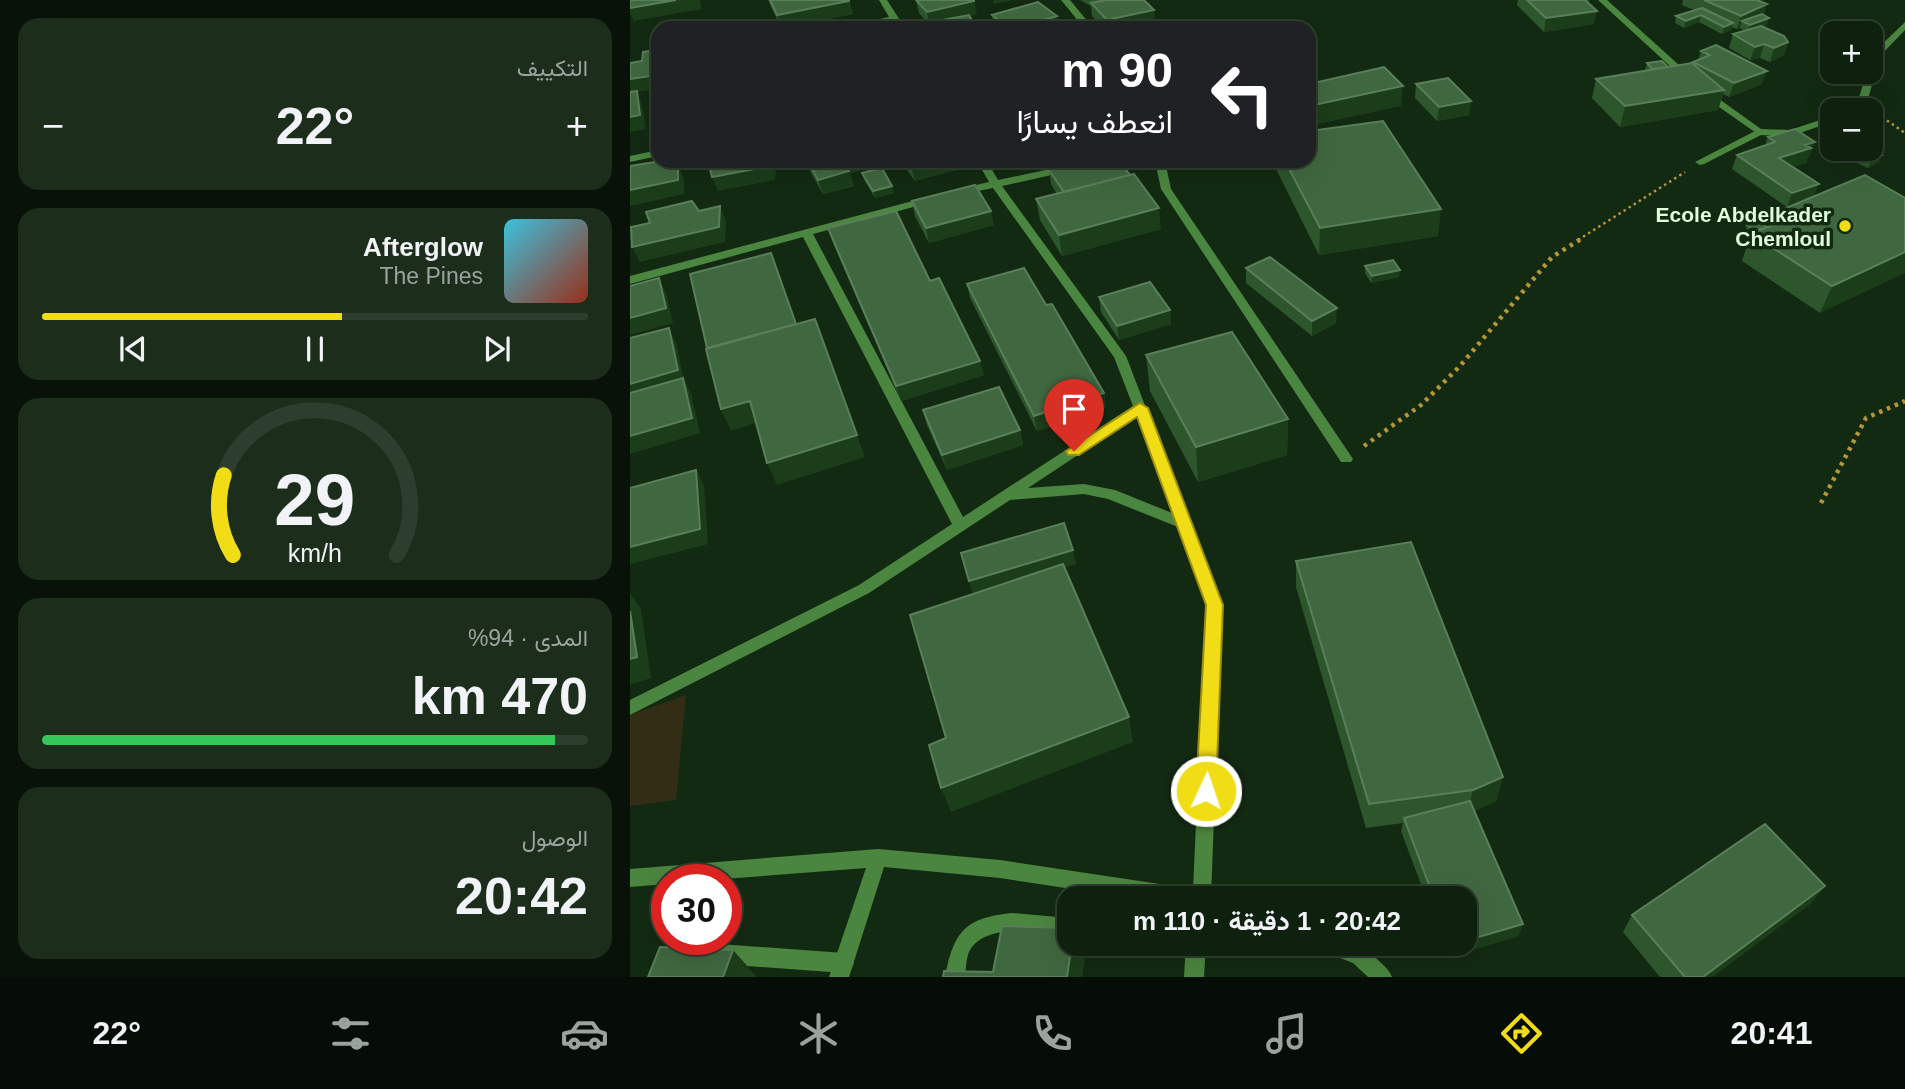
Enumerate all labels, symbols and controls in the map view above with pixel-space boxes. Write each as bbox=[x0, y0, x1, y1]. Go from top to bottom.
map controls bbox=[1820, 21, 1883, 161]
button: + bbox=[1820, 21, 1883, 84]
text: 90 m bbox=[1061, 43, 1173, 97]
icon: left bbox=[1197, 49, 1288, 140]
text: التكييف bbox=[517, 55, 588, 81]
text: 22° bbox=[276, 97, 354, 155]
button: − bbox=[1820, 98, 1883, 161]
text: انعطف يسارًا bbox=[1016, 104, 1173, 140]
text: − bbox=[42, 105, 64, 147]
text: + bbox=[566, 105, 588, 147]
place label: Ecole Abdelkader Chemloul bbox=[1656, 203, 1831, 250]
marker: Ecole Abdelkader Chemloul bbox=[1837, 218, 1853, 234]
text: Afterglow bbox=[363, 232, 483, 262]
text: The Pines bbox=[379, 263, 483, 289]
icon: previous bbox=[114, 330, 152, 368]
icon: pause bbox=[296, 330, 334, 368]
icon: next bbox=[478, 330, 516, 368]
pin bbox=[1044, 379, 1104, 451]
icon: arrive bbox=[1055, 390, 1093, 428]
text: 29 bbox=[275, 459, 355, 540]
text: km/h bbox=[288, 538, 342, 566]
text: المدى · 94% bbox=[468, 625, 588, 651]
text: 470 km bbox=[412, 667, 588, 725]
position arrow bbox=[1169, 754, 1243, 828]
text: الوصول bbox=[522, 825, 588, 851]
speed limit sign: 30 bbox=[651, 864, 742, 955]
text: 20:42 bbox=[455, 867, 588, 925]
text: 20:42 · 1 دقيقة · 110 m bbox=[1133, 906, 1401, 936]
icon: filters bbox=[326, 1009, 375, 1058]
icon: car bbox=[560, 1009, 609, 1058]
icon: climate bbox=[794, 1009, 843, 1058]
icon: phone bbox=[1028, 1009, 1077, 1058]
icon: music bbox=[1262, 1009, 1311, 1058]
icon: directions bbox=[1497, 1009, 1546, 1058]
text: 22° bbox=[93, 1015, 141, 1051]
text: 20:41 bbox=[1731, 1015, 1812, 1051]

